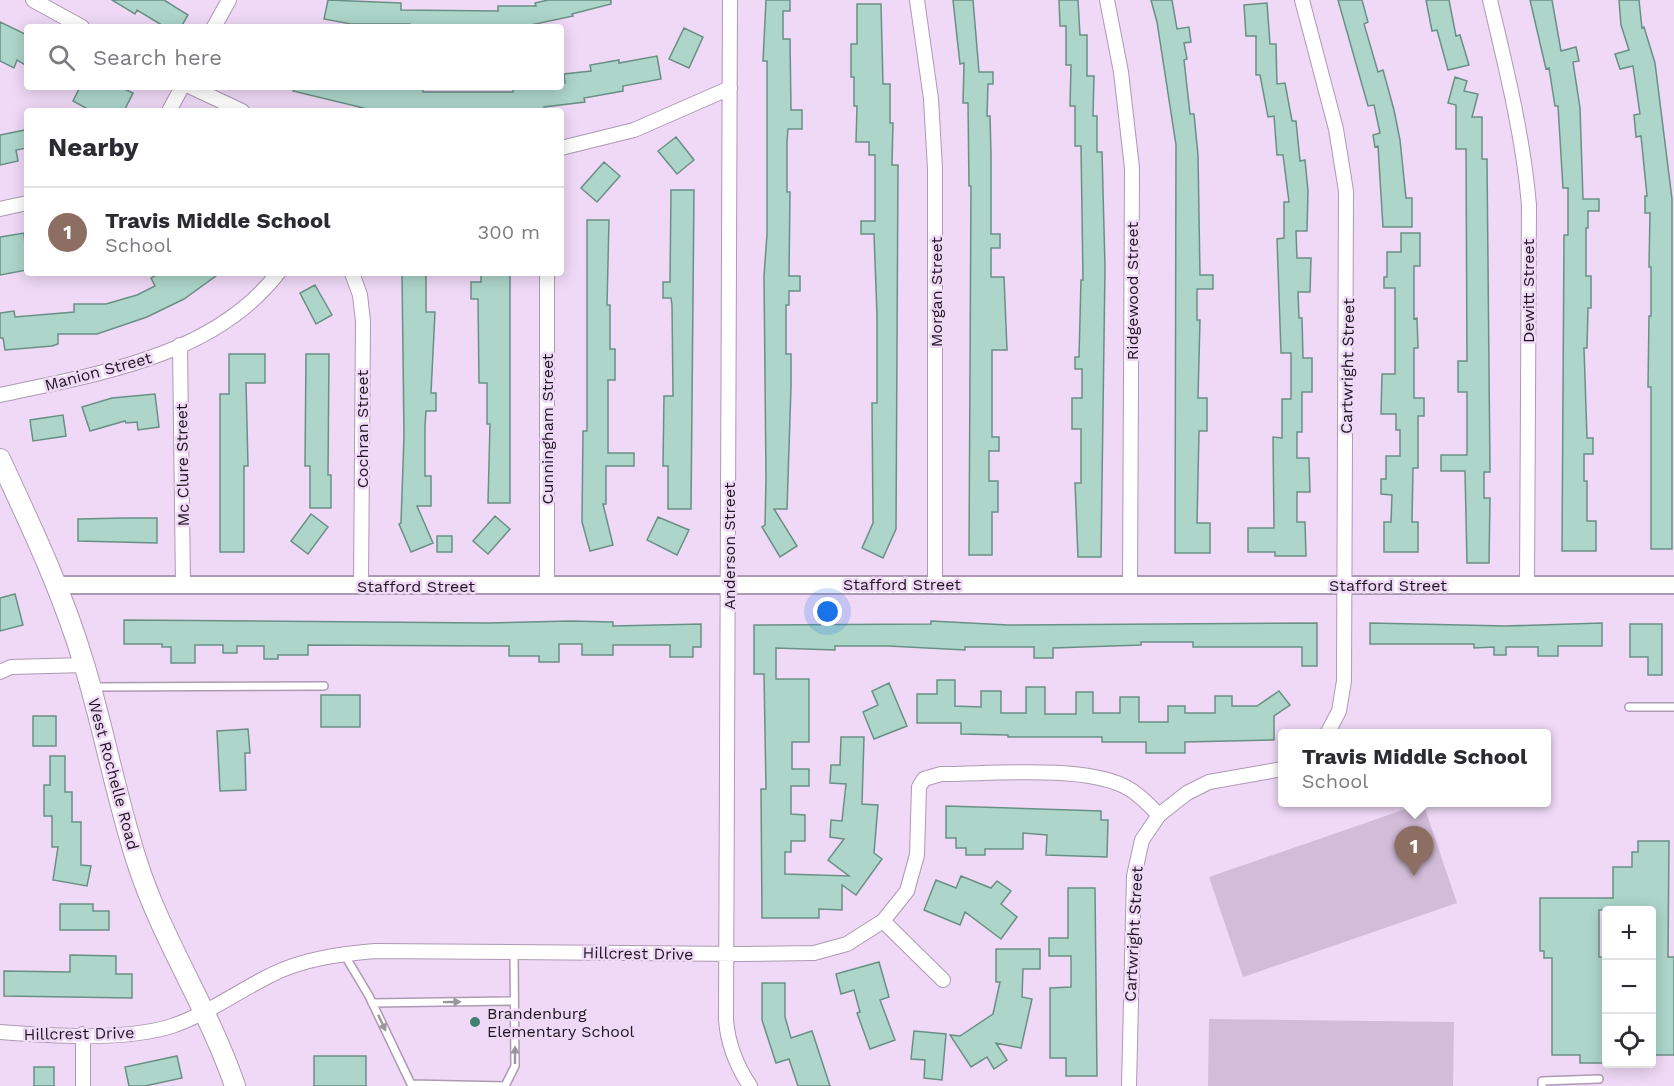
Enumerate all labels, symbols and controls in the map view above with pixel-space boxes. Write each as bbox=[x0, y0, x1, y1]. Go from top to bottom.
search box bbox=[24, 24, 564, 90]
icon: search bbox=[45, 41, 78, 74]
text: Search here bbox=[93, 45, 222, 70]
text: Nearby bbox=[48, 132, 139, 162]
text: Travis Middle School bbox=[105, 208, 330, 233]
text: 1 bbox=[63, 220, 72, 244]
text: 300 m bbox=[478, 220, 540, 244]
street label: Ridgewood Street bbox=[1123, 222, 1142, 360]
text: School bbox=[105, 233, 172, 257]
street label: Morgan Street bbox=[927, 237, 946, 347]
street label: Dewitt Street bbox=[1519, 239, 1538, 343]
street label: Cartwright Street bbox=[1337, 298, 1358, 434]
street label: Manion Street bbox=[43, 348, 154, 395]
street label: Cunningham Street bbox=[538, 353, 557, 505]
street label: Cochran Street bbox=[353, 370, 372, 488]
street label: Mc Clure Street bbox=[172, 403, 193, 527]
street label: Anderson Street bbox=[720, 482, 739, 610]
street label: Stafford Street bbox=[843, 575, 961, 594]
street label: Stafford Street bbox=[1329, 576, 1447, 595]
street label: Stafford Street bbox=[357, 577, 475, 596]
your location bbox=[813, 597, 842, 626]
street label: West Rochelle Road bbox=[84, 696, 143, 852]
popup bbox=[1278, 729, 1551, 807]
text: Travis Middle School bbox=[1302, 744, 1527, 769]
text: School bbox=[1302, 769, 1368, 793]
pin: 1 bbox=[1394, 826, 1434, 876]
street label: Cartwright Street bbox=[1120, 866, 1147, 1002]
map controls bbox=[1602, 906, 1656, 1068]
button: + bbox=[1602, 906, 1656, 960]
street label: Hillcrest Drive bbox=[583, 943, 693, 964]
button: − bbox=[1602, 960, 1656, 1014]
one-way arrow bbox=[442, 997, 461, 1007]
place label: Brandenburg Elementary School bbox=[487, 1004, 635, 1041]
button: locate bbox=[1602, 1014, 1656, 1068]
one-way arrow bbox=[377, 1015, 387, 1033]
marker: Brandenburg Elementary School bbox=[468, 1015, 482, 1029]
street label: Hillcrest Drive bbox=[24, 1023, 134, 1044]
one-way arrow bbox=[510, 1046, 520, 1065]

